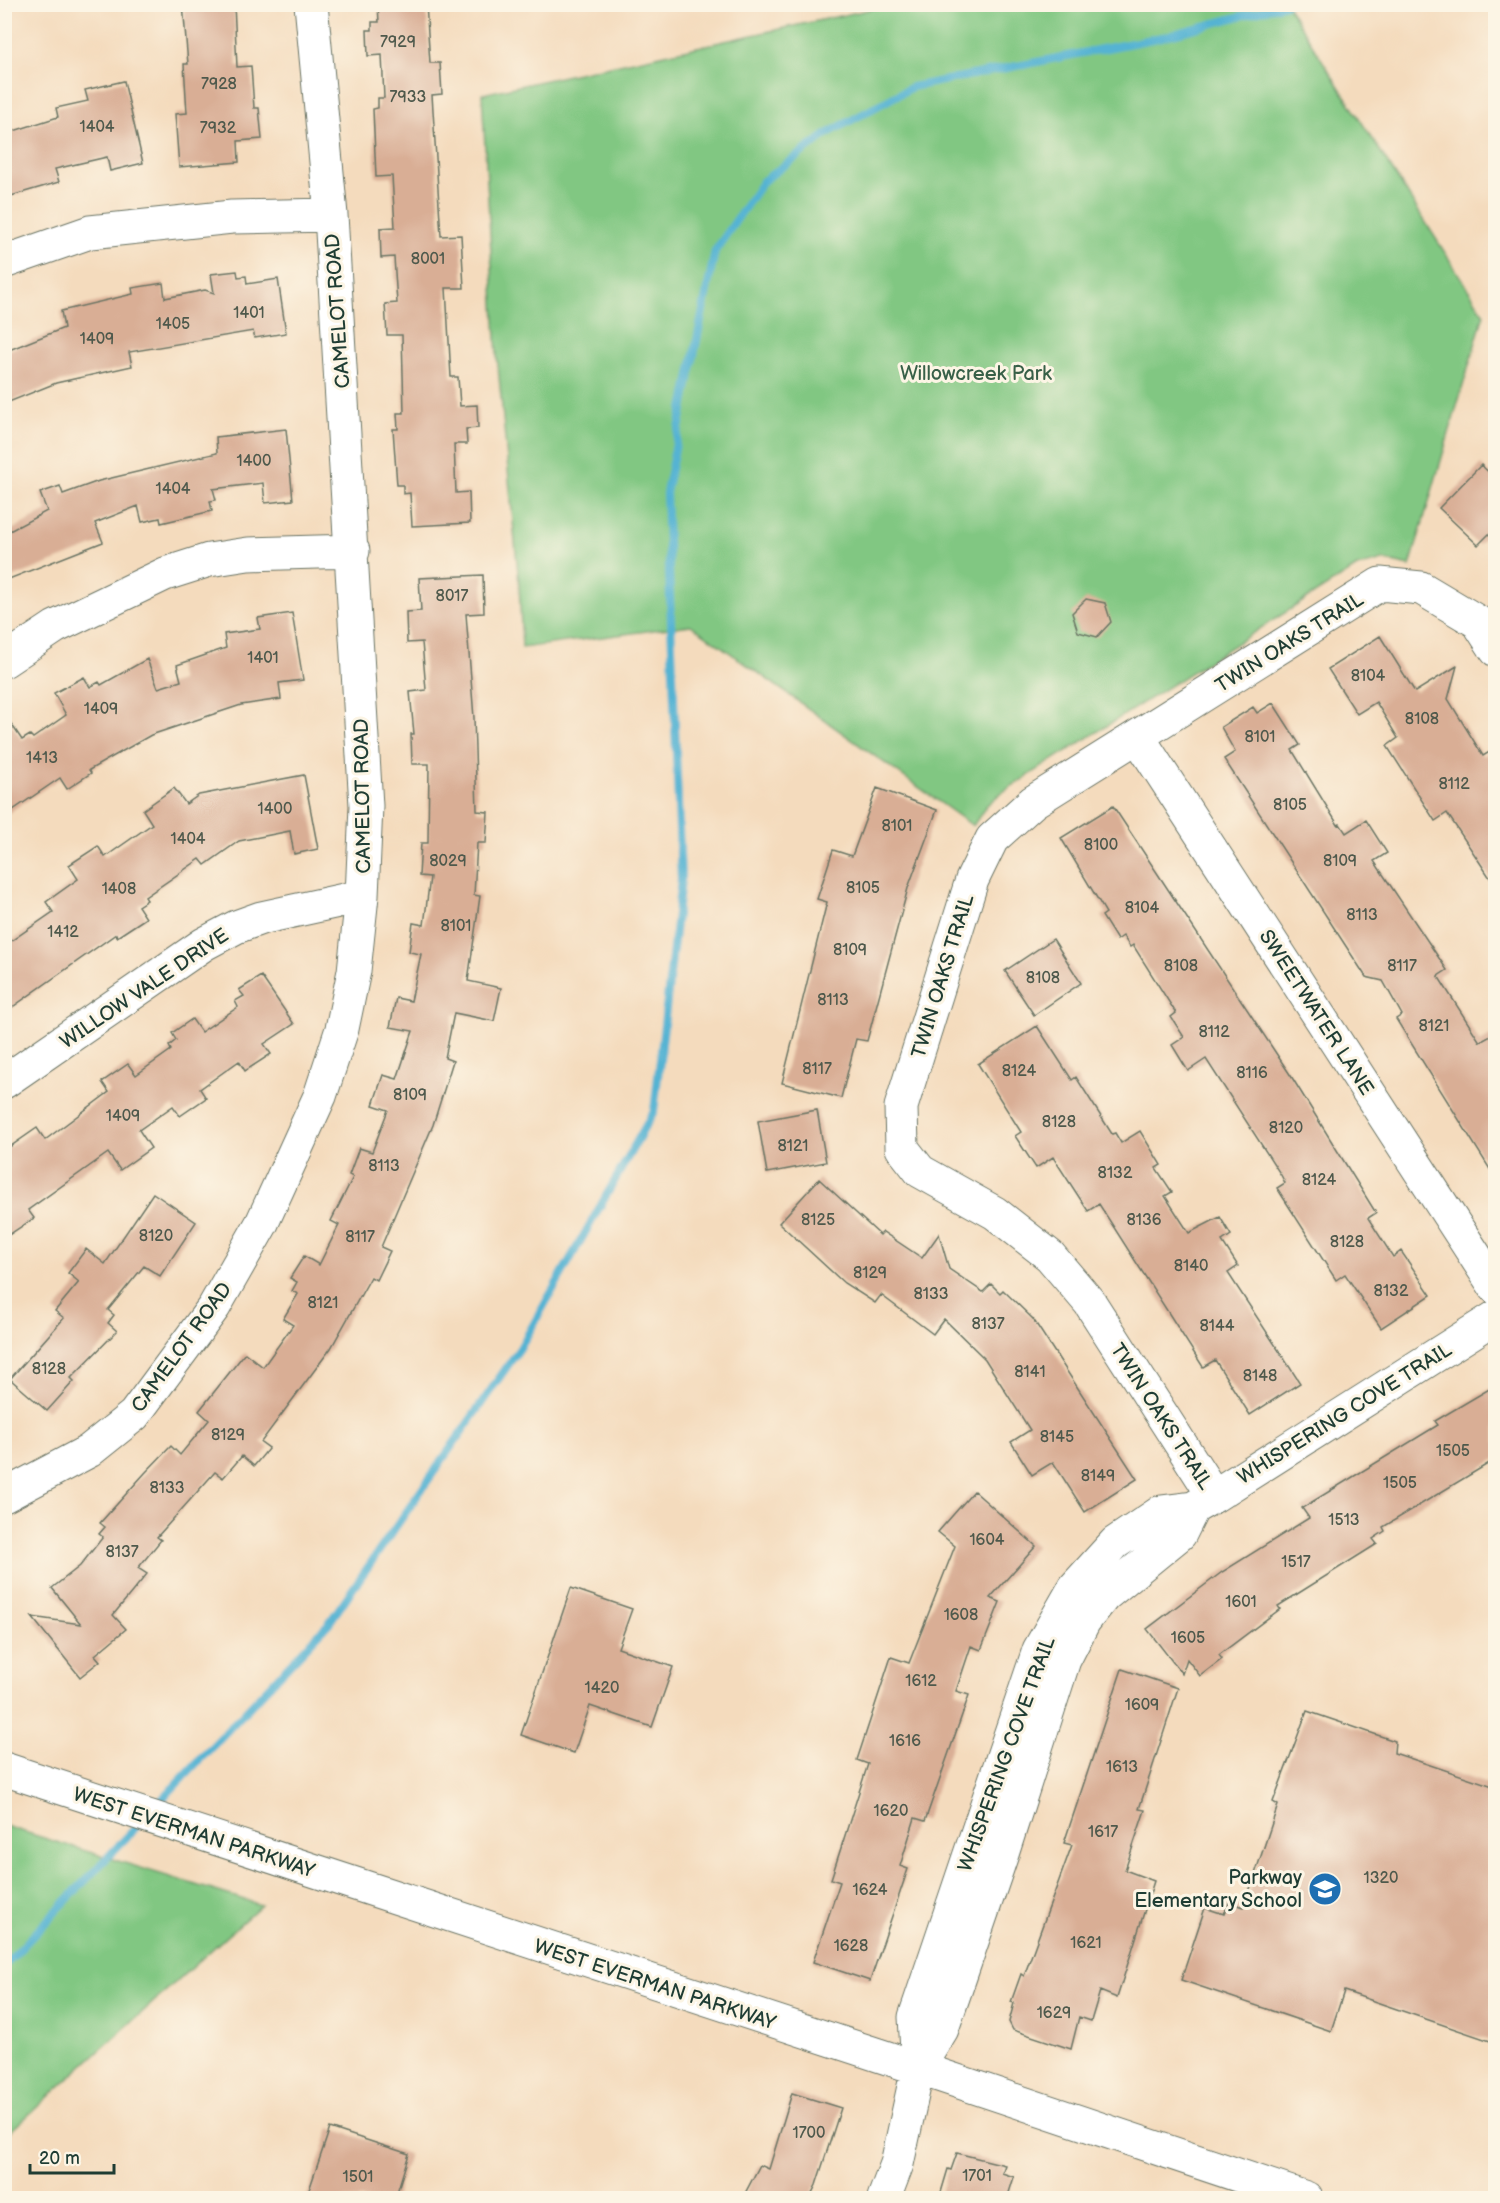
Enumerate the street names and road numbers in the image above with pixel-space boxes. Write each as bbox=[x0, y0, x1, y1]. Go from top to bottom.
street label: CAMELOT ROAD bbox=[321, 233, 355, 389]
street label: TWIN OAKS TRAIL bbox=[1211, 587, 1368, 698]
street label: CAMELOT ROAD bbox=[350, 718, 376, 874]
street label: TWIN OAKS TRAIL bbox=[907, 891, 979, 1061]
street label: WILLOW VALE DRIVE bbox=[56, 923, 233, 1054]
street label: SWEETWATER LANE bbox=[1254, 925, 1379, 1100]
street label: CAMELOT ROAD bbox=[127, 1278, 237, 1417]
street label: WHISPERING COVE TRAIL bbox=[1233, 1338, 1457, 1490]
street label: TWIN OAKS TRAIL bbox=[1105, 1339, 1218, 1495]
street label: WHISPERING COVE TRAIL bbox=[953, 1633, 1061, 1875]
street label: WEST EVERMAN PARKWAY bbox=[70, 1782, 318, 1884]
street label: WEST EVERMAN PARKWAY bbox=[531, 1934, 779, 2036]

